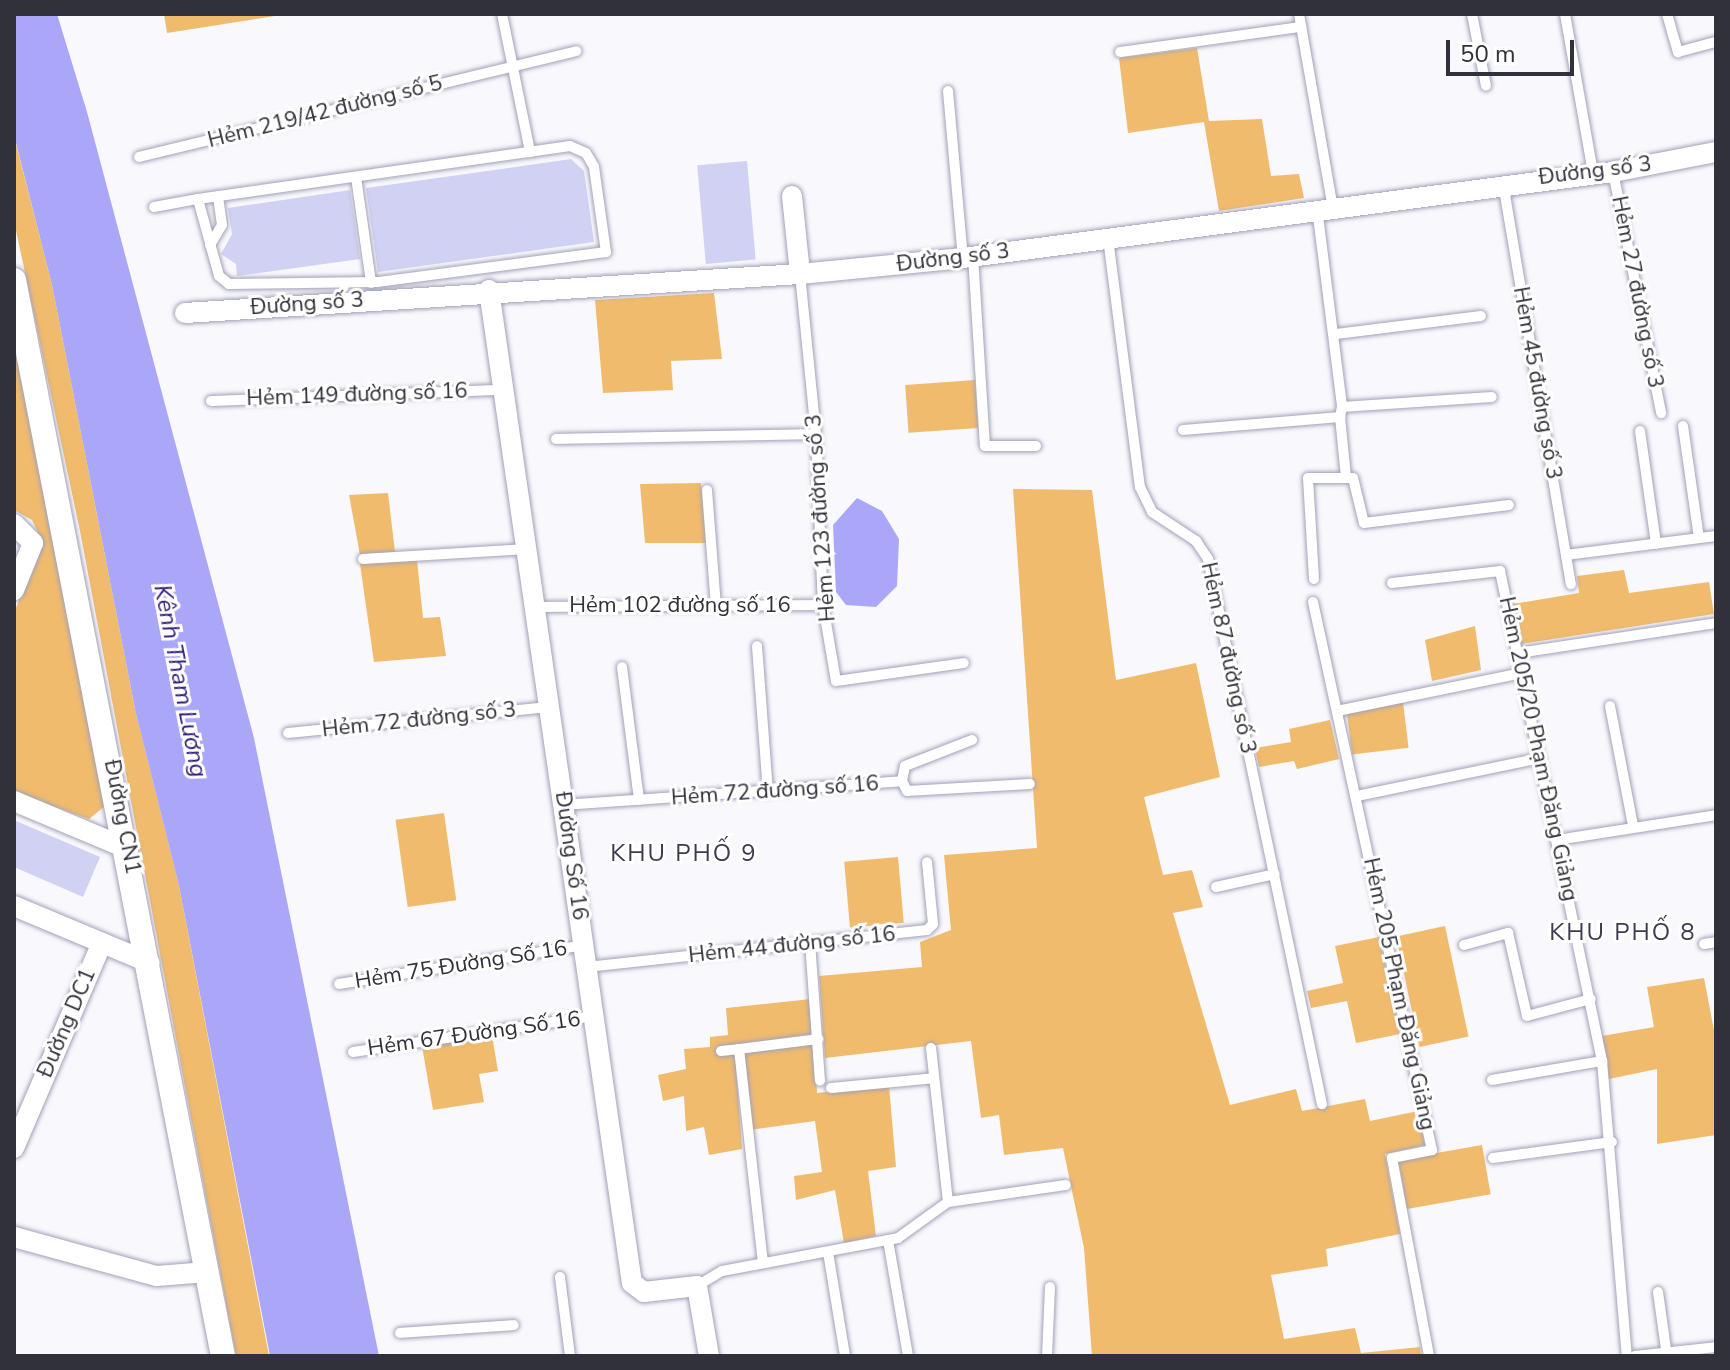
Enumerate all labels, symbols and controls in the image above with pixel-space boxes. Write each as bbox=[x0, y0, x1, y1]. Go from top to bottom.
scale bar bbox=[1450, 24, 1578, 74]
text: 50 m bbox=[1460, 38, 1516, 70]
street label: Hẻm 219/42 đường số 5 bbox=[205, 70, 445, 154]
street label: Đường số 3 bbox=[1537, 151, 1653, 191]
street label: Hẻm 27 đường số 3 bbox=[1605, 194, 1669, 390]
street label: Đường số 3 bbox=[895, 238, 1011, 278]
street label: Hẻm 45 đường số 3 bbox=[1507, 285, 1567, 481]
street label: Đường số 3 bbox=[249, 287, 365, 321]
street label: Hẻm 149 đường số 16 bbox=[246, 378, 468, 412]
street label: Hẻm 123 đường số 3 bbox=[801, 413, 841, 623]
street label: Hẻm 87 đường số 3 bbox=[1195, 560, 1261, 756]
water label: Kênh Tham Lương bbox=[147, 582, 213, 780]
street label: Hẻm 102 đường số 16 bbox=[569, 593, 791, 619]
street label: Hẻm 205/20 Phạm Đăng Giảng bbox=[1493, 594, 1583, 904]
street label: Hẻm 72 đường số 3 bbox=[321, 697, 517, 743]
street label: Đường CN1 bbox=[98, 757, 146, 877]
street label: Hẻm 72 đường số 16 bbox=[670, 771, 880, 811]
street label: Đường Số 16 bbox=[549, 790, 593, 922]
district label: KHU PHỐ 9 bbox=[610, 840, 758, 868]
street label: Hẻm 205 Phạm Đăng Giảng bbox=[1357, 855, 1441, 1133]
district label: KHU PHỐ 8 bbox=[1549, 919, 1697, 947]
street label: Hẻm 44 đường số 16 bbox=[687, 921, 897, 969]
street label: Hẻm 75 Đường Số 16 bbox=[353, 935, 569, 995]
street label: Đường DC1 bbox=[32, 964, 102, 1082]
street label: Hẻm 67 Đường Số 16 bbox=[366, 1006, 582, 1062]

